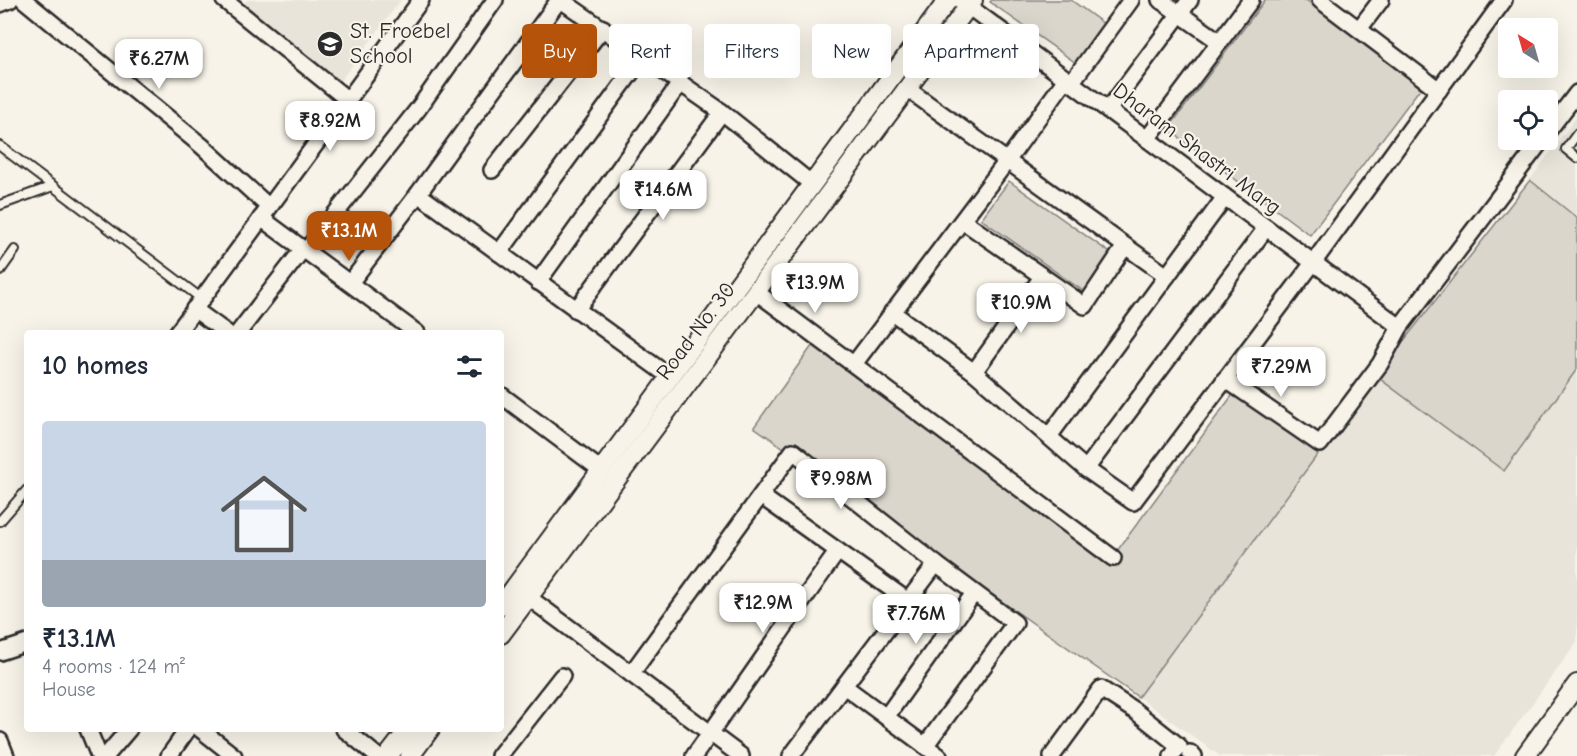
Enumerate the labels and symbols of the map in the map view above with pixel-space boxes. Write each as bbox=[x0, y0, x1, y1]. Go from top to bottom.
place label: St. Froebel School bbox=[350, 18, 450, 69]
north arrow bbox=[1498, 18, 1558, 78]
school or university icon: St. Froebel School bbox=[315, 29, 345, 59]
pin: ₹6.27M bbox=[110, 39, 208, 90]
street label: Dharam Shastri Marg bbox=[1108, 77, 1286, 221]
pin: ₹8.92M bbox=[281, 101, 379, 152]
pin: ₹14.6M bbox=[614, 170, 712, 221]
pin: ₹13.1M bbox=[300, 211, 398, 262]
pin: ₹13.9M bbox=[766, 263, 864, 314]
street label: Road No. 30 bbox=[651, 277, 741, 385]
pin: ₹10.9M bbox=[972, 283, 1070, 334]
pin: ₹7.29M bbox=[1232, 347, 1330, 398]
pin: ₹9.98M bbox=[792, 459, 890, 510]
pin: ₹12.9M bbox=[714, 583, 812, 634]
pin: ₹7.76M bbox=[867, 594, 965, 645]

